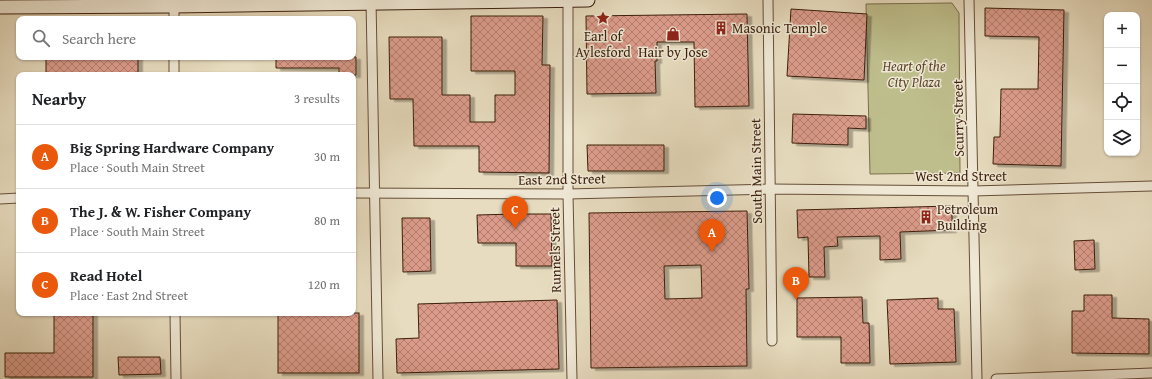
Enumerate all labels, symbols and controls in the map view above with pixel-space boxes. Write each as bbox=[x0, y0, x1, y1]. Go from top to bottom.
place icon: Earl of Aylesford bbox=[595, 10, 611, 26]
map controls bbox=[1104, 12, 1140, 156]
button: + bbox=[1104, 12, 1140, 48]
search box bbox=[16, 16, 356, 60]
place label: Masonic Temple bbox=[732, 18, 828, 38]
building icon: Masonic Temple bbox=[713, 20, 729, 36]
place label: Earl of Aylesford bbox=[575, 26, 631, 62]
shop icon: Hair by Jose bbox=[665, 26, 681, 42]
icon: search bbox=[30, 27, 52, 49]
text: Search here bbox=[62, 28, 136, 49]
place label: Hair by Jose bbox=[638, 42, 708, 62]
button: − bbox=[1104, 48, 1140, 84]
park label: Heart of the City Plaza bbox=[881, 56, 946, 92]
street label: Scurry Street bbox=[947, 79, 969, 157]
button: locate bbox=[1104, 84, 1140, 120]
text: Nearby bbox=[32, 86, 86, 111]
text: 3 results bbox=[294, 89, 340, 108]
street label: South Main Street bbox=[745, 118, 767, 224]
button: layers bbox=[1104, 120, 1140, 156]
text: Big Spring Hardware Company bbox=[70, 137, 274, 158]
text: A bbox=[41, 147, 49, 166]
text: 30 m bbox=[314, 147, 340, 166]
text: Place · South Main Street bbox=[70, 158, 205, 177]
street label: West 2nd Street bbox=[915, 166, 1007, 186]
street label: East 2nd Street bbox=[518, 168, 606, 190]
your location bbox=[707, 188, 727, 208]
pin: C bbox=[502, 196, 528, 229]
place label: Petroleum Building bbox=[937, 199, 999, 235]
text: The J. & W. Fisher Company bbox=[70, 201, 251, 222]
street label: Runnels Street bbox=[544, 207, 566, 293]
building icon: Petroleum Building bbox=[918, 209, 934, 225]
text: B bbox=[41, 211, 49, 230]
text: 80 m bbox=[314, 211, 340, 230]
pin: A bbox=[699, 219, 725, 252]
text: Place · South Main Street bbox=[70, 222, 205, 241]
text: Read Hotel bbox=[70, 265, 142, 286]
pin: B bbox=[783, 267, 809, 300]
text: C bbox=[41, 275, 49, 294]
text: 120 m bbox=[308, 275, 340, 294]
text: Place · East 2nd Street bbox=[70, 286, 188, 305]

